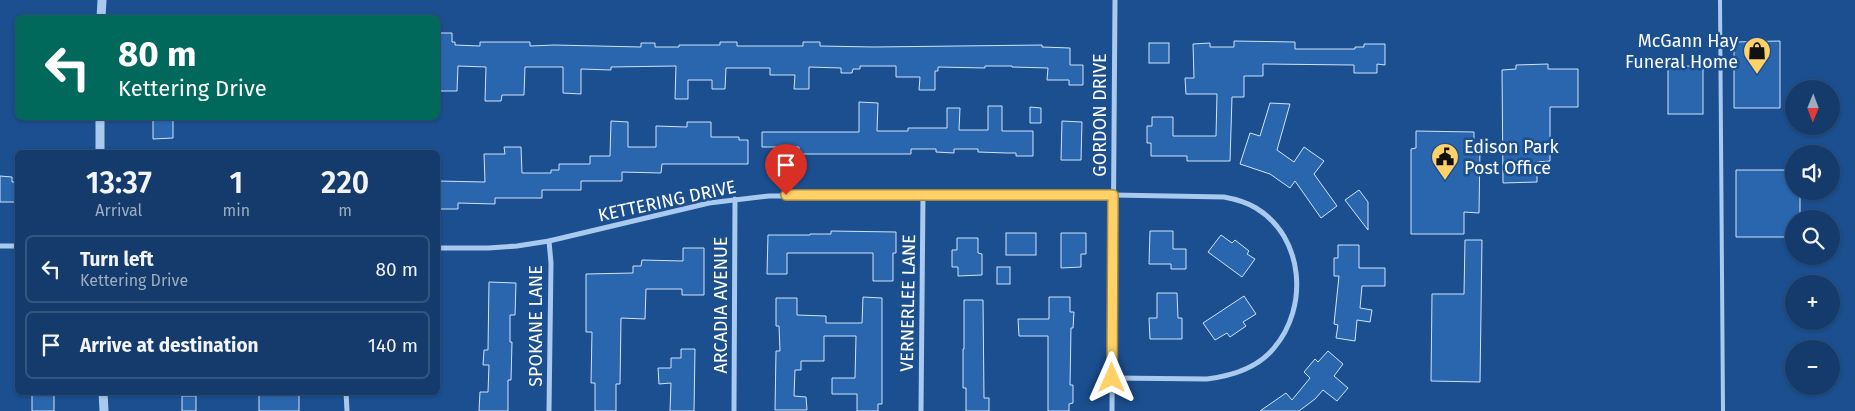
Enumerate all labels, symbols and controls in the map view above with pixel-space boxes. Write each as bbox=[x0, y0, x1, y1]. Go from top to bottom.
place label: McGann Hay Funeral Home bbox=[1625, 30, 1738, 73]
text: 80 m bbox=[118, 33, 197, 75]
icon: left bbox=[35, 35, 100, 100]
shop icon: McGann Hay Funeral Home bbox=[1742, 36, 1772, 75]
street label: GORDON DRIVE bbox=[1089, 53, 1111, 177]
text: Kettering Drive bbox=[118, 75, 267, 102]
north arrow bbox=[1785, 80, 1840, 135]
map controls bbox=[1785, 80, 1840, 395]
place label: Edison Park Post Office bbox=[1464, 136, 1560, 179]
public building icon: Edison Park Post Office bbox=[1430, 142, 1460, 181]
pin bbox=[765, 144, 807, 195]
button: sound bbox=[1785, 145, 1840, 200]
icon: arrive bbox=[772, 151, 800, 179]
text: 13:37 bbox=[86, 165, 152, 201]
text: 1 bbox=[230, 165, 243, 201]
text: 220 bbox=[321, 165, 369, 201]
street label: KETTERING DRIVE bbox=[596, 176, 738, 226]
text: Arrival bbox=[95, 201, 142, 220]
text: min bbox=[223, 201, 250, 220]
text: m bbox=[338, 201, 352, 220]
button: search bbox=[1785, 210, 1840, 265]
street label: VERNERLEE LANE bbox=[896, 234, 920, 372]
street label: ARCADIA AVENUE bbox=[710, 237, 732, 373]
text: Turn left bbox=[80, 248, 154, 271]
icon: left bbox=[37, 255, 65, 283]
text: 80 m bbox=[376, 258, 418, 281]
street label: SPOKANE LANE bbox=[525, 265, 547, 387]
text: Kettering Drive bbox=[80, 271, 188, 290]
button: + bbox=[1785, 275, 1840, 330]
icon: arrive bbox=[37, 331, 65, 359]
text: Arrive at destination bbox=[80, 334, 259, 357]
text: 140 m bbox=[368, 334, 418, 357]
button: − bbox=[1785, 340, 1840, 395]
position arrow bbox=[1085, 351, 1137, 403]

